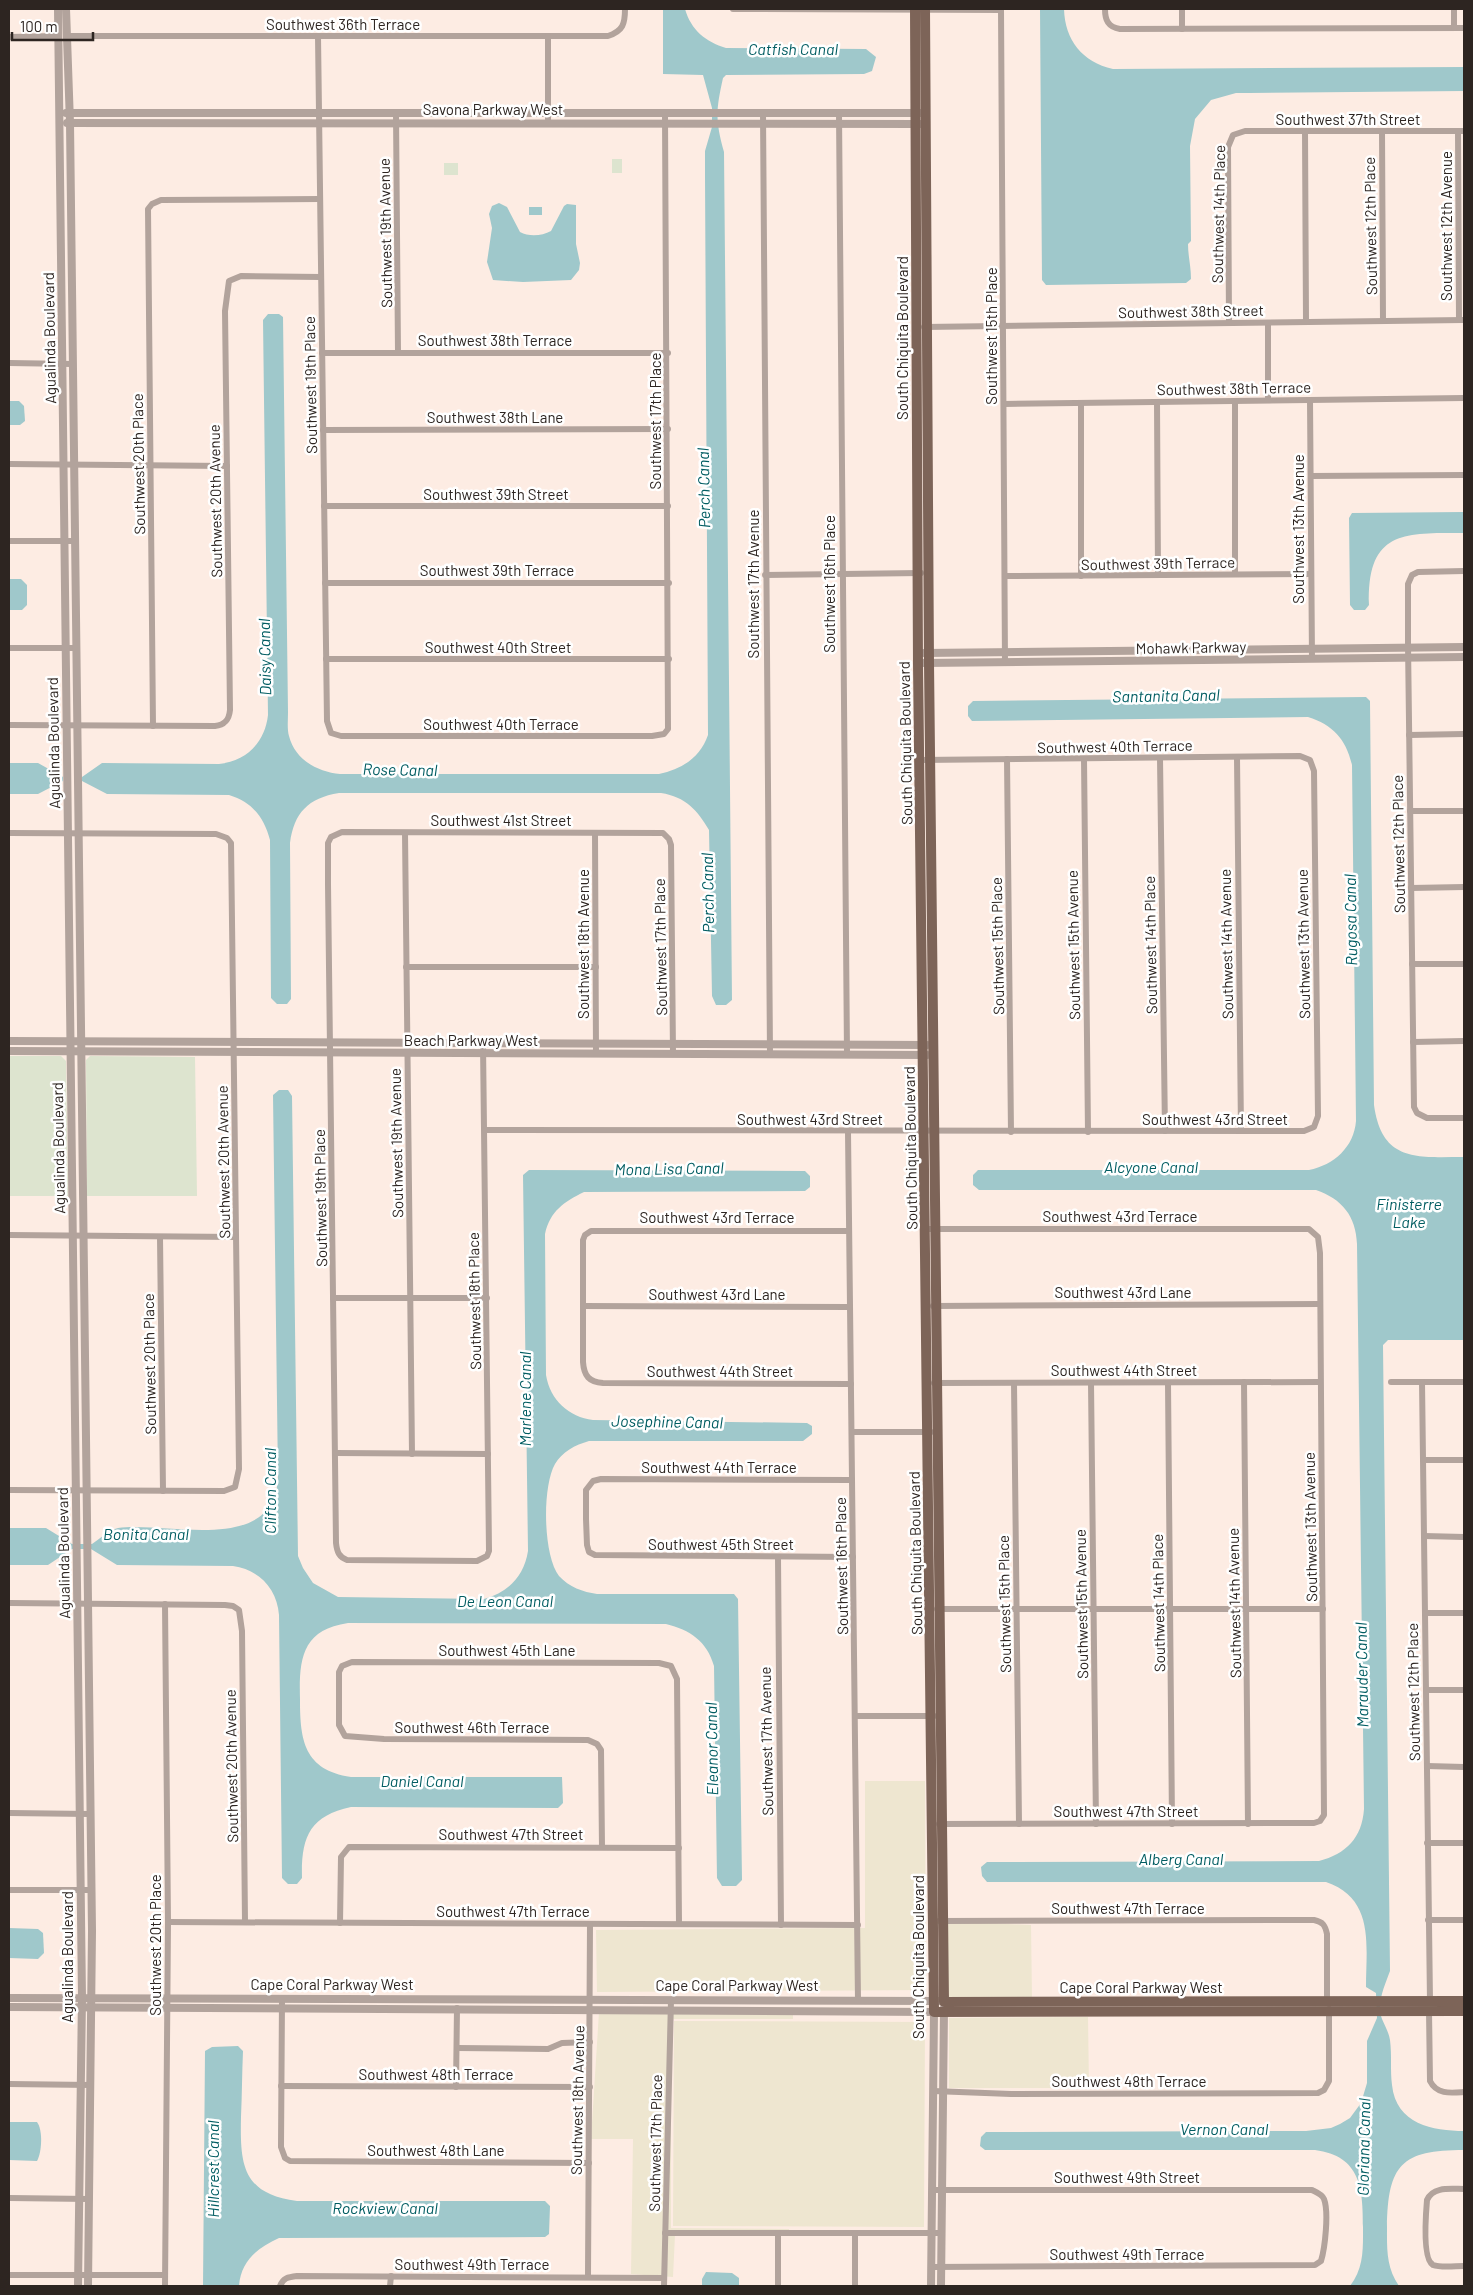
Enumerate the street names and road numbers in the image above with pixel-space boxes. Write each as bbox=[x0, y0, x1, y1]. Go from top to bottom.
street label: Southwest 36th Terrace bbox=[266, 15, 420, 33]
street label: Savona Parkway West bbox=[423, 100, 563, 118]
street label: Southwest 37th Street bbox=[1276, 110, 1420, 128]
street label: Southwest 14th Place bbox=[1208, 145, 1228, 283]
street label: Southwest 12th Avenue bbox=[1437, 151, 1455, 301]
street label: Southwest 12th Place bbox=[1360, 157, 1380, 295]
street label: Southwest 19th Avenue bbox=[375, 158, 395, 308]
street label: South Chiquita Boulevard bbox=[893, 256, 911, 420]
street label: Southwest 15th Place bbox=[982, 267, 1000, 405]
street label: Agualinda Boulevard bbox=[39, 272, 59, 404]
street label: Southwest 38th Street bbox=[1118, 301, 1264, 321]
street label: Southwest 19th Place bbox=[300, 316, 320, 454]
street label: Southwest 38th Terrace bbox=[418, 331, 572, 349]
street label: Southwest 17th Place bbox=[646, 352, 664, 490]
street label: Southwest 38th Terrace bbox=[1157, 378, 1311, 398]
street label: Southwest 20th Place bbox=[128, 393, 148, 535]
street label: Southwest 38th Lane bbox=[427, 408, 563, 426]
street label: Southwest 20th Avenue bbox=[205, 424, 225, 578]
street label: Southwest 13th Avenue bbox=[1289, 454, 1307, 604]
street label: Southwest 39th Street bbox=[423, 485, 569, 503]
street label: Southwest 17th Avenue bbox=[744, 509, 762, 659]
street label: Southwest 16th Place bbox=[820, 515, 838, 653]
street label: Southwest 39th Terrace bbox=[1081, 553, 1235, 573]
street label: Southwest 39th Terrace bbox=[420, 561, 574, 579]
street label: Mohawk Parkway bbox=[1136, 637, 1246, 657]
street label: Southwest 40th Street bbox=[425, 638, 571, 656]
street label: South Chiquita Boulevard bbox=[895, 661, 915, 825]
street label: Agualinda Boulevard bbox=[43, 677, 63, 809]
street label: Southwest 40th Terrace bbox=[423, 715, 579, 733]
street label: Southwest 40th Terrace bbox=[1037, 736, 1193, 756]
street label: Southwest 12th Place bbox=[1388, 775, 1408, 913]
street label: Southwest 41st Street bbox=[430, 811, 572, 829]
street label: Southwest 18th Avenue bbox=[574, 869, 592, 1019]
street label: Southwest 14th Avenue bbox=[1216, 869, 1236, 1019]
street label: Southwest 13th Avenue bbox=[1293, 869, 1313, 1019]
street label: Southwest 15th Avenue bbox=[1063, 870, 1083, 1020]
street label: Southwest 14th Place bbox=[1140, 876, 1160, 1014]
street label: Southwest 15th Place bbox=[987, 877, 1007, 1015]
street label: Southwest 17th Place bbox=[650, 878, 670, 1016]
street label: Beach Parkway West bbox=[404, 1031, 538, 1049]
street label: South Chiquita Boulevard bbox=[900, 1066, 920, 1230]
street label: Southwest 19th Avenue bbox=[386, 1068, 406, 1218]
street label: Agualinda Boulevard bbox=[48, 1082, 68, 1214]
street label: Southwest 20th Avenue bbox=[213, 1085, 233, 1239]
street label: Southwest 43rd Street bbox=[737, 1110, 883, 1128]
street label: Southwest 43rd Street bbox=[1142, 1110, 1288, 1128]
street label: Southwest 19th Place bbox=[310, 1129, 330, 1267]
street label: Southwest 43rd Terrace bbox=[1043, 1207, 1197, 1225]
street label: Southwest 43rd Terrace bbox=[640, 1208, 794, 1226]
street label: Southwest 18th Place bbox=[464, 1232, 484, 1370]
street label: Southwest 43rd Lane bbox=[1054, 1283, 1192, 1301]
street label: Southwest 43rd Lane bbox=[648, 1285, 786, 1303]
street label: Southwest 20th Place bbox=[139, 1293, 159, 1435]
street label: Southwest 44th Street bbox=[1051, 1361, 1197, 1379]
street label: Southwest 44th Street bbox=[647, 1362, 793, 1380]
street label: Southwest 13th Avenue bbox=[1300, 1452, 1320, 1602]
street label: Southwest 44th Terrace bbox=[641, 1458, 797, 1476]
street label: South Chiquita Boulevard bbox=[905, 1471, 925, 1635]
street label: Agualinda Boulevard bbox=[53, 1487, 73, 1619]
street label: Southwest 16th Place bbox=[831, 1497, 851, 1635]
street label: Southwest 14th Avenue bbox=[1224, 1528, 1244, 1678]
street label: Southwest 15th Avenue bbox=[1071, 1529, 1091, 1679]
street label: Southwest 14th Place bbox=[1148, 1534, 1168, 1672]
street label: Southwest 45th Street bbox=[648, 1535, 794, 1553]
street label: Southwest 15th Place bbox=[994, 1535, 1014, 1673]
street label: Southwest 12th Place bbox=[1403, 1623, 1423, 1761]
street label: Southwest 45th Lane bbox=[438, 1641, 576, 1659]
street label: Southwest 17th Avenue bbox=[756, 1666, 776, 1816]
street label: Southwest 20th Avenue bbox=[221, 1689, 241, 1843]
street label: Southwest 46th Terrace bbox=[395, 1718, 549, 1736]
street label: Southwest 47th Street bbox=[1054, 1802, 1198, 1820]
street label: Southwest 47th Street bbox=[439, 1825, 583, 1843]
street label: Southwest 20th Place bbox=[146, 1874, 164, 2016]
street label: South Chiquita Boulevard bbox=[909, 1875, 927, 2039]
street label: Agualinda Boulevard bbox=[58, 1891, 76, 2023]
street label: Southwest 47th Terrace bbox=[1051, 1899, 1205, 1917]
street label: Southwest 47th Terrace bbox=[436, 1902, 590, 1920]
street label: Cape Coral Parkway West bbox=[250, 1975, 414, 1993]
street label: Cape Coral Parkway West bbox=[655, 1976, 819, 1994]
street label: Cape Coral Parkway West bbox=[1059, 1978, 1223, 1996]
street label: Southwest 18th Avenue bbox=[567, 2025, 587, 2175]
street label: Southwest 48th Terrace bbox=[359, 2065, 513, 2083]
street label: Southwest 48th Terrace bbox=[1052, 2072, 1206, 2090]
street label: Southwest 17th Place bbox=[645, 2074, 665, 2212]
street label: Southwest 48th Lane bbox=[367, 2141, 505, 2159]
street label: Southwest 49th Street bbox=[1054, 2168, 1200, 2186]
street label: Southwest 49th Terrace bbox=[1050, 2245, 1204, 2263]
street label: Southwest 49th Terrace bbox=[395, 2255, 549, 2273]

